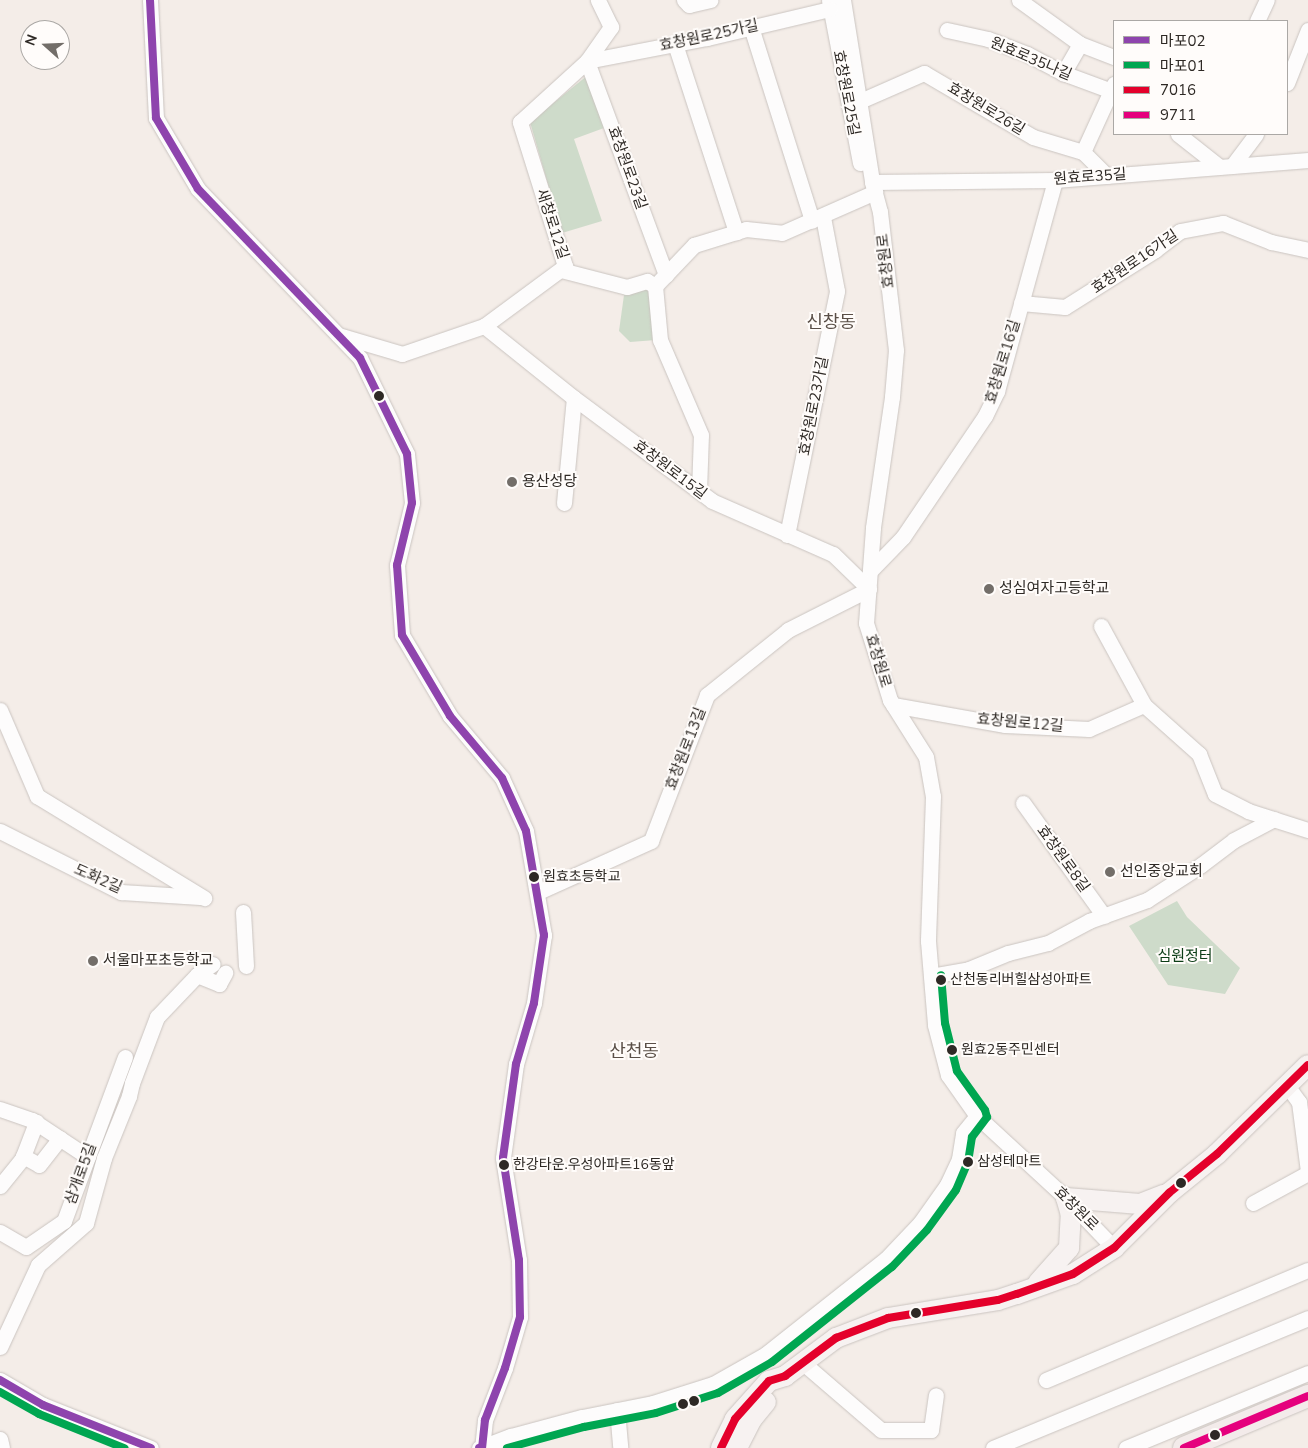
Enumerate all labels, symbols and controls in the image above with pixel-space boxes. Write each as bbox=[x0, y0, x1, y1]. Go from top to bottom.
street label: 효창원로25가길 bbox=[658, 17, 760, 55]
north arrow bbox=[20, 20, 70, 70]
legend bbox=[1113, 20, 1288, 135]
text: 마포02 bbox=[1160, 31, 1206, 51]
text: N bbox=[21, 32, 42, 48]
street label: 원효로35나길 bbox=[987, 34, 1075, 84]
street label: 효창원로25길 bbox=[829, 49, 863, 137]
text: 마포01 bbox=[1160, 56, 1206, 76]
street label: 효창원로26길 bbox=[944, 79, 1028, 139]
text: 7016 bbox=[1160, 80, 1196, 100]
text: 9711 bbox=[1160, 105, 1196, 125]
street label: 효창원로23길 bbox=[604, 124, 650, 212]
street label: 원효로35길 bbox=[1053, 165, 1127, 189]
street label: 새창로12길 bbox=[532, 186, 572, 262]
street label: 효창원로16가길 bbox=[1088, 226, 1182, 298]
street label: 효창원로 bbox=[874, 233, 898, 289]
district label: 신창동 bbox=[806, 311, 856, 333]
street label: 효창원로16길 bbox=[982, 318, 1024, 406]
street label: 효창원로23가길 bbox=[796, 355, 832, 457]
unlabelled marker bbox=[374, 391, 384, 401]
street label: 효창원로15길 bbox=[630, 437, 710, 503]
place label: 용산성당 bbox=[522, 473, 577, 491]
marker: 용산성당 bbox=[506, 476, 518, 488]
place label: 성심여자고등학교 bbox=[999, 580, 1109, 598]
marker: 성심여자고등학교 bbox=[983, 583, 995, 595]
street label: 효창원로 bbox=[861, 632, 895, 690]
street label: 효창원로13길 bbox=[662, 705, 710, 793]
street label: 효창원로12길 bbox=[976, 710, 1064, 736]
street label: 효창원로8길 bbox=[1033, 822, 1093, 896]
street label: 도화2길 bbox=[71, 861, 125, 897]
place label: 선인중앙교회 bbox=[1120, 863, 1203, 881]
marker: 선인중앙교회 bbox=[1104, 866, 1116, 878]
place label: 원효초등학교 bbox=[543, 869, 620, 885]
marker: 원효초등학교 bbox=[529, 872, 539, 882]
park label: 심원정터 bbox=[1157, 948, 1213, 966]
place label: 서울마포초등학교 bbox=[103, 952, 213, 970]
marker: 서울마포초등학교 bbox=[87, 955, 99, 967]
place label: 산천동리버힐삼성아파트 bbox=[950, 972, 1092, 988]
marker: 산천동리버힐삼성아파트 bbox=[936, 975, 946, 985]
district label: 산천동 bbox=[609, 1040, 659, 1062]
place label: 원효2동주민센터 bbox=[961, 1042, 1060, 1058]
marker: 원효2동주민센터 bbox=[947, 1045, 957, 1055]
street label: 삼개로5길 bbox=[62, 1141, 100, 1207]
place label: 삼성테마트 bbox=[977, 1154, 1041, 1170]
place label: 한강타운.우성아파트16동앞 bbox=[513, 1157, 675, 1173]
marker: 삼성테마트 bbox=[963, 1157, 973, 1167]
marker: 한강타운.우성아파트16동앞 bbox=[499, 1160, 509, 1170]
unlabelled marker bbox=[1176, 1178, 1186, 1188]
street label: 효창원로 bbox=[1050, 1183, 1102, 1235]
unlabelled marker bbox=[911, 1308, 921, 1318]
unlabelled marker bbox=[689, 1396, 699, 1406]
unlabelled marker bbox=[678, 1399, 688, 1409]
unlabelled marker bbox=[1210, 1430, 1220, 1440]

